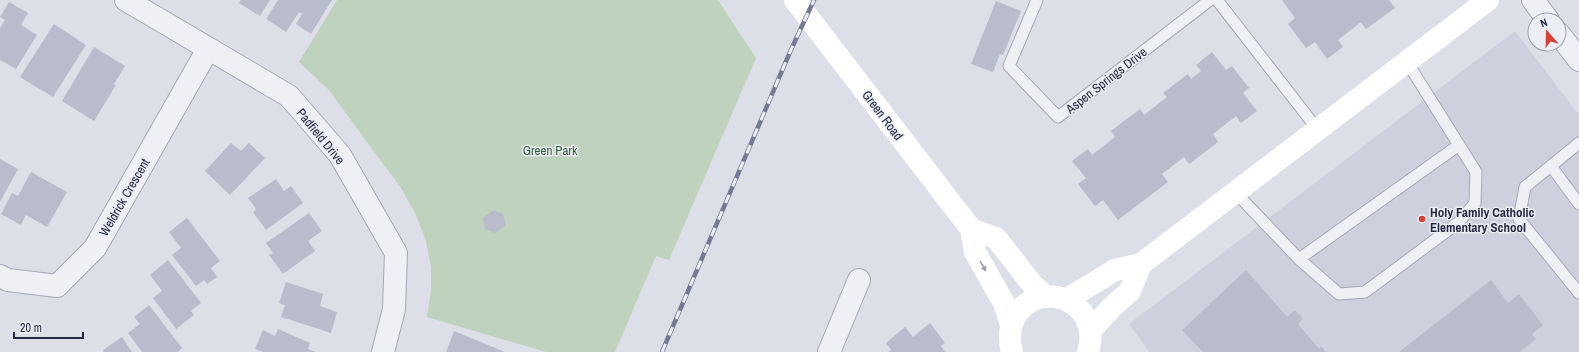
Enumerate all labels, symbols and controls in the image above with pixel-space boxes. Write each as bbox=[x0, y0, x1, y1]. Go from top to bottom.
north arrow bbox=[1527, 12, 1567, 52]
text: N bbox=[1538, 15, 1549, 30]
street label: Aspen Springs Drive bbox=[1062, 43, 1150, 118]
street label: Green Road bbox=[858, 87, 907, 144]
street label: Padfield Drive bbox=[293, 105, 349, 168]
park label: Green Park bbox=[523, 142, 578, 159]
street label: Weldrick Crescent bbox=[95, 155, 154, 239]
place label: Holy Family Catholic Elementary School bbox=[1430, 204, 1534, 236]
marker: Holy Family Catholic Elementary School bbox=[1417, 214, 1427, 224]
one-way arrow bbox=[979, 260, 986, 272]
scale bar bbox=[14, 314, 83, 340]
text: 20 m bbox=[20, 320, 42, 336]

